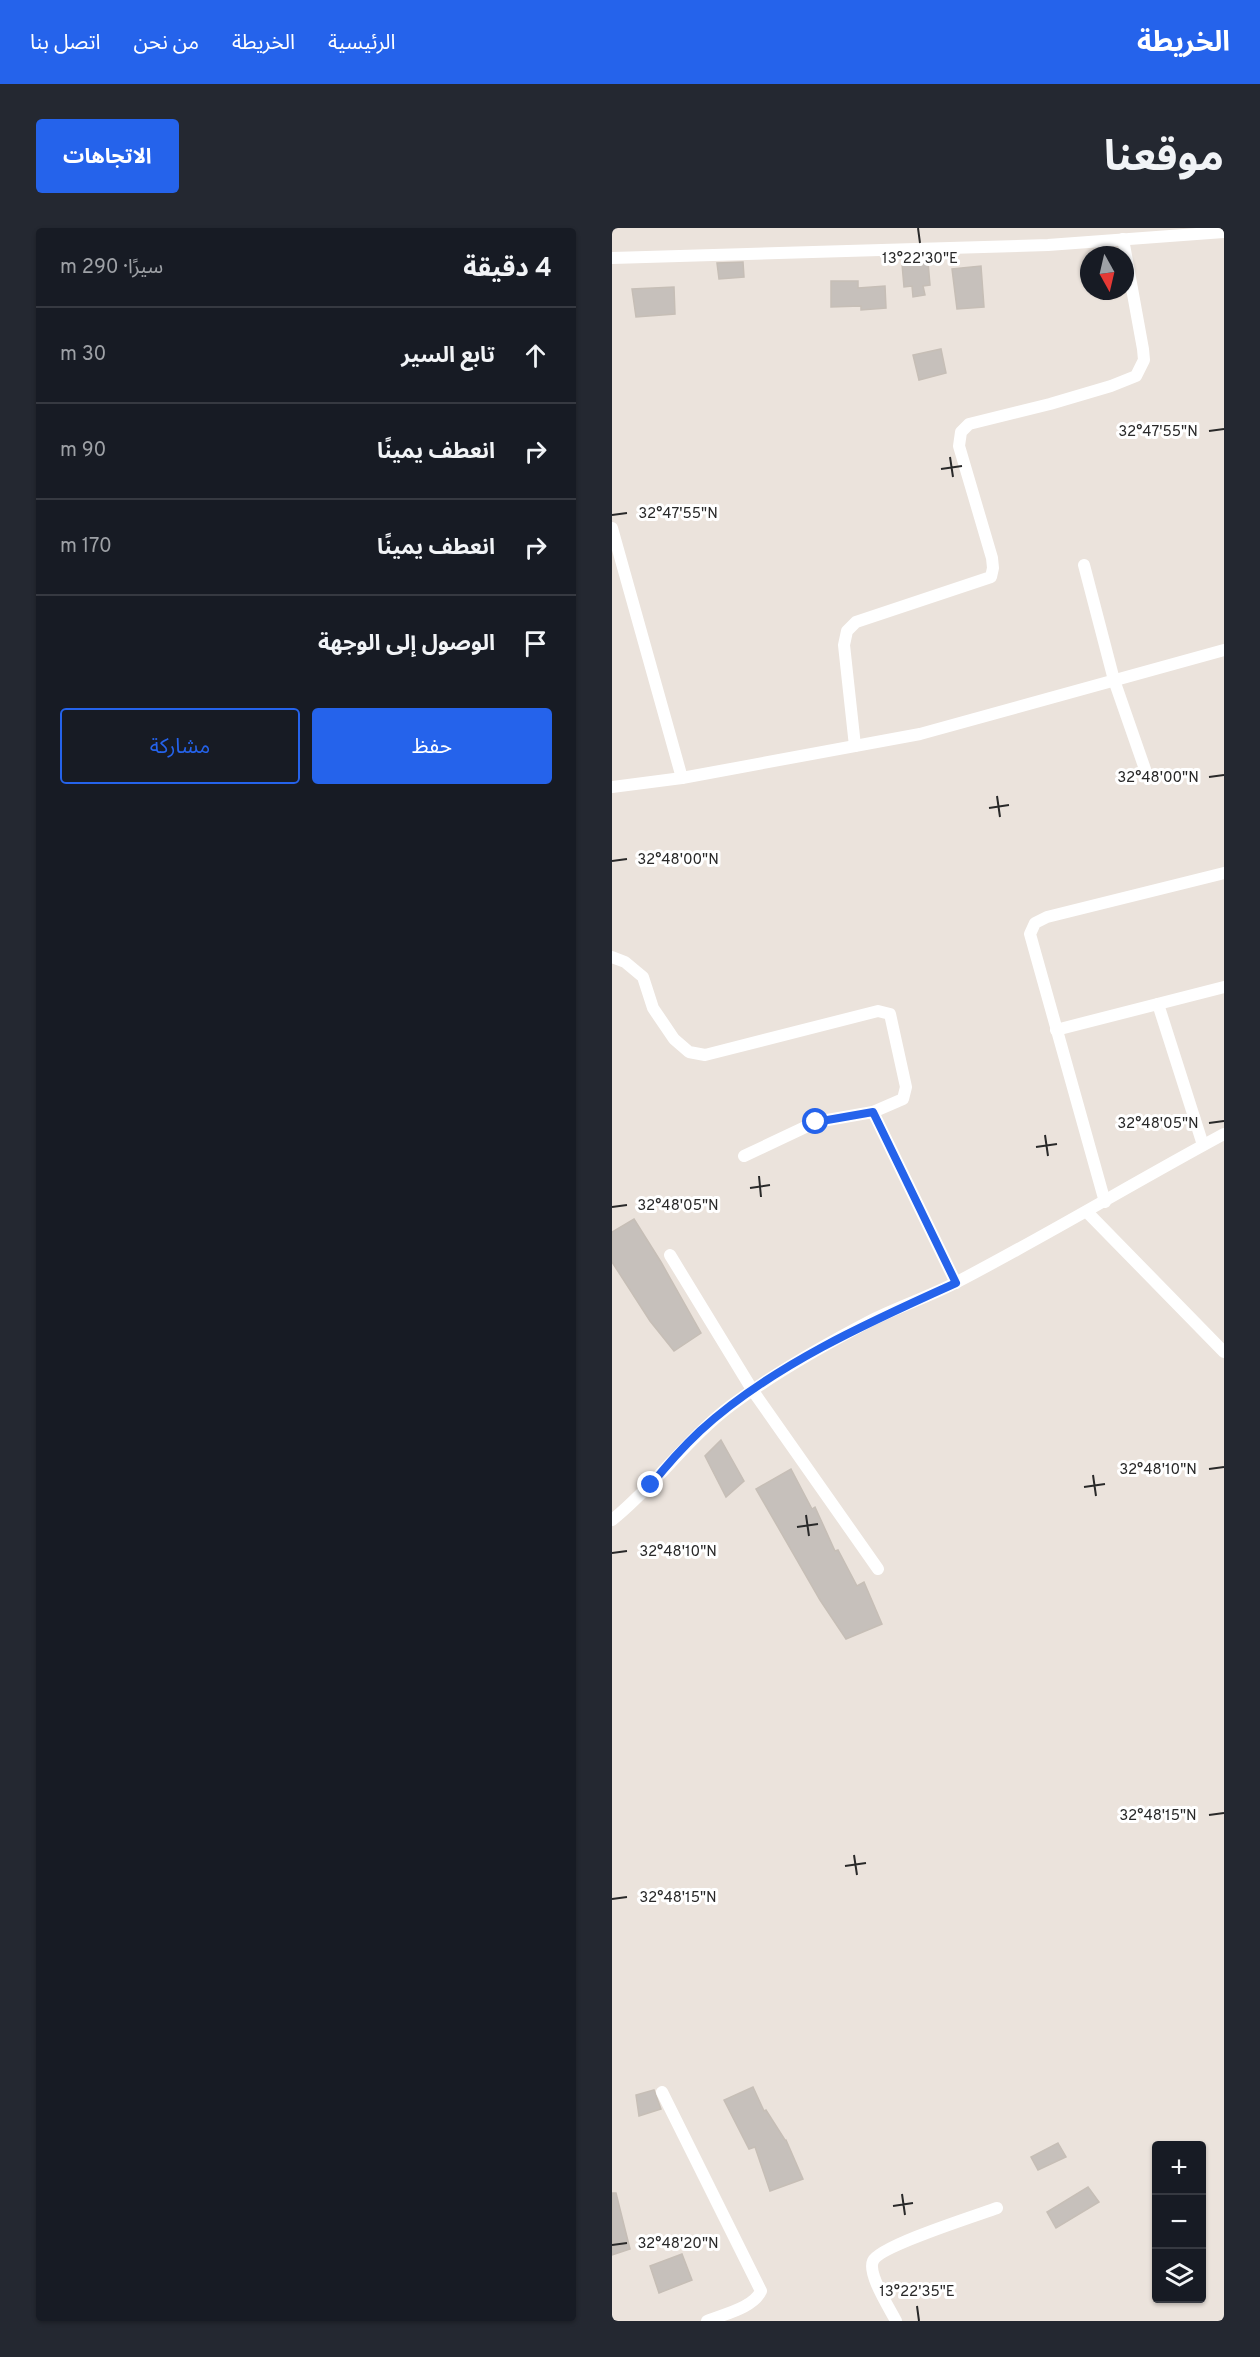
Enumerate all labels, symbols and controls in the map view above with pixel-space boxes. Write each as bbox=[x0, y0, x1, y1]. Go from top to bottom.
text: الخريطة bbox=[1137, 26, 1230, 62]
text: اتصل بنا bbox=[30, 30, 100, 57]
text: من نحن bbox=[133, 30, 199, 57]
text: الخريطة bbox=[232, 30, 295, 57]
text: الرئيسية bbox=[328, 30, 396, 57]
button: الاتجاهات bbox=[36, 119, 179, 193]
text: موقعنا bbox=[1104, 133, 1224, 186]
north arrow bbox=[1080, 246, 1134, 300]
text: 13°22'30"E bbox=[882, 250, 958, 269]
text: 4 دقيقة bbox=[463, 253, 552, 286]
text: سيرًا · 290 m bbox=[60, 255, 163, 281]
icon: ahead bbox=[519, 339, 552, 372]
text: 30 m bbox=[60, 342, 106, 368]
text: تابع السير bbox=[401, 343, 495, 370]
text: 32°47'55"N bbox=[1118, 423, 1198, 442]
icon: right bbox=[519, 435, 552, 468]
text: 90 m bbox=[60, 438, 106, 464]
text: انعطف يمينًا bbox=[377, 439, 495, 466]
text: 32°47'55"N bbox=[638, 505, 718, 524]
icon: right bbox=[519, 531, 552, 564]
text: 170 m bbox=[60, 534, 112, 560]
text: انعطف يمينًا bbox=[377, 535, 495, 562]
icon: arrive bbox=[519, 627, 552, 660]
text: الوصول إلى الوجهة bbox=[318, 631, 495, 658]
button: مشاركة bbox=[60, 708, 300, 784]
button: حفظ bbox=[312, 708, 552, 784]
text: 32°48'00"N bbox=[1117, 769, 1199, 788]
text: 32°48'00"N bbox=[637, 851, 719, 870]
route start bbox=[802, 1108, 828, 1134]
text: 32°48'05"N bbox=[1117, 1115, 1199, 1134]
text: 32°48'05"N bbox=[637, 1197, 719, 1216]
text: 32°48'10"N bbox=[1119, 1461, 1197, 1480]
route end bbox=[637, 1471, 663, 1497]
text: 32°48'10"N bbox=[639, 1543, 717, 1562]
text: 32°48'15"N bbox=[1119, 1807, 1197, 1826]
text: 32°48'15"N bbox=[639, 1889, 717, 1908]
map controls bbox=[1152, 2141, 1206, 2303]
button: + bbox=[1152, 2141, 1206, 2195]
button: − bbox=[1152, 2195, 1206, 2249]
text: 32°48'20"N bbox=[637, 2235, 719, 2254]
button: layers bbox=[1152, 2249, 1206, 2303]
text: 13°22'35"E bbox=[879, 2283, 955, 2302]

